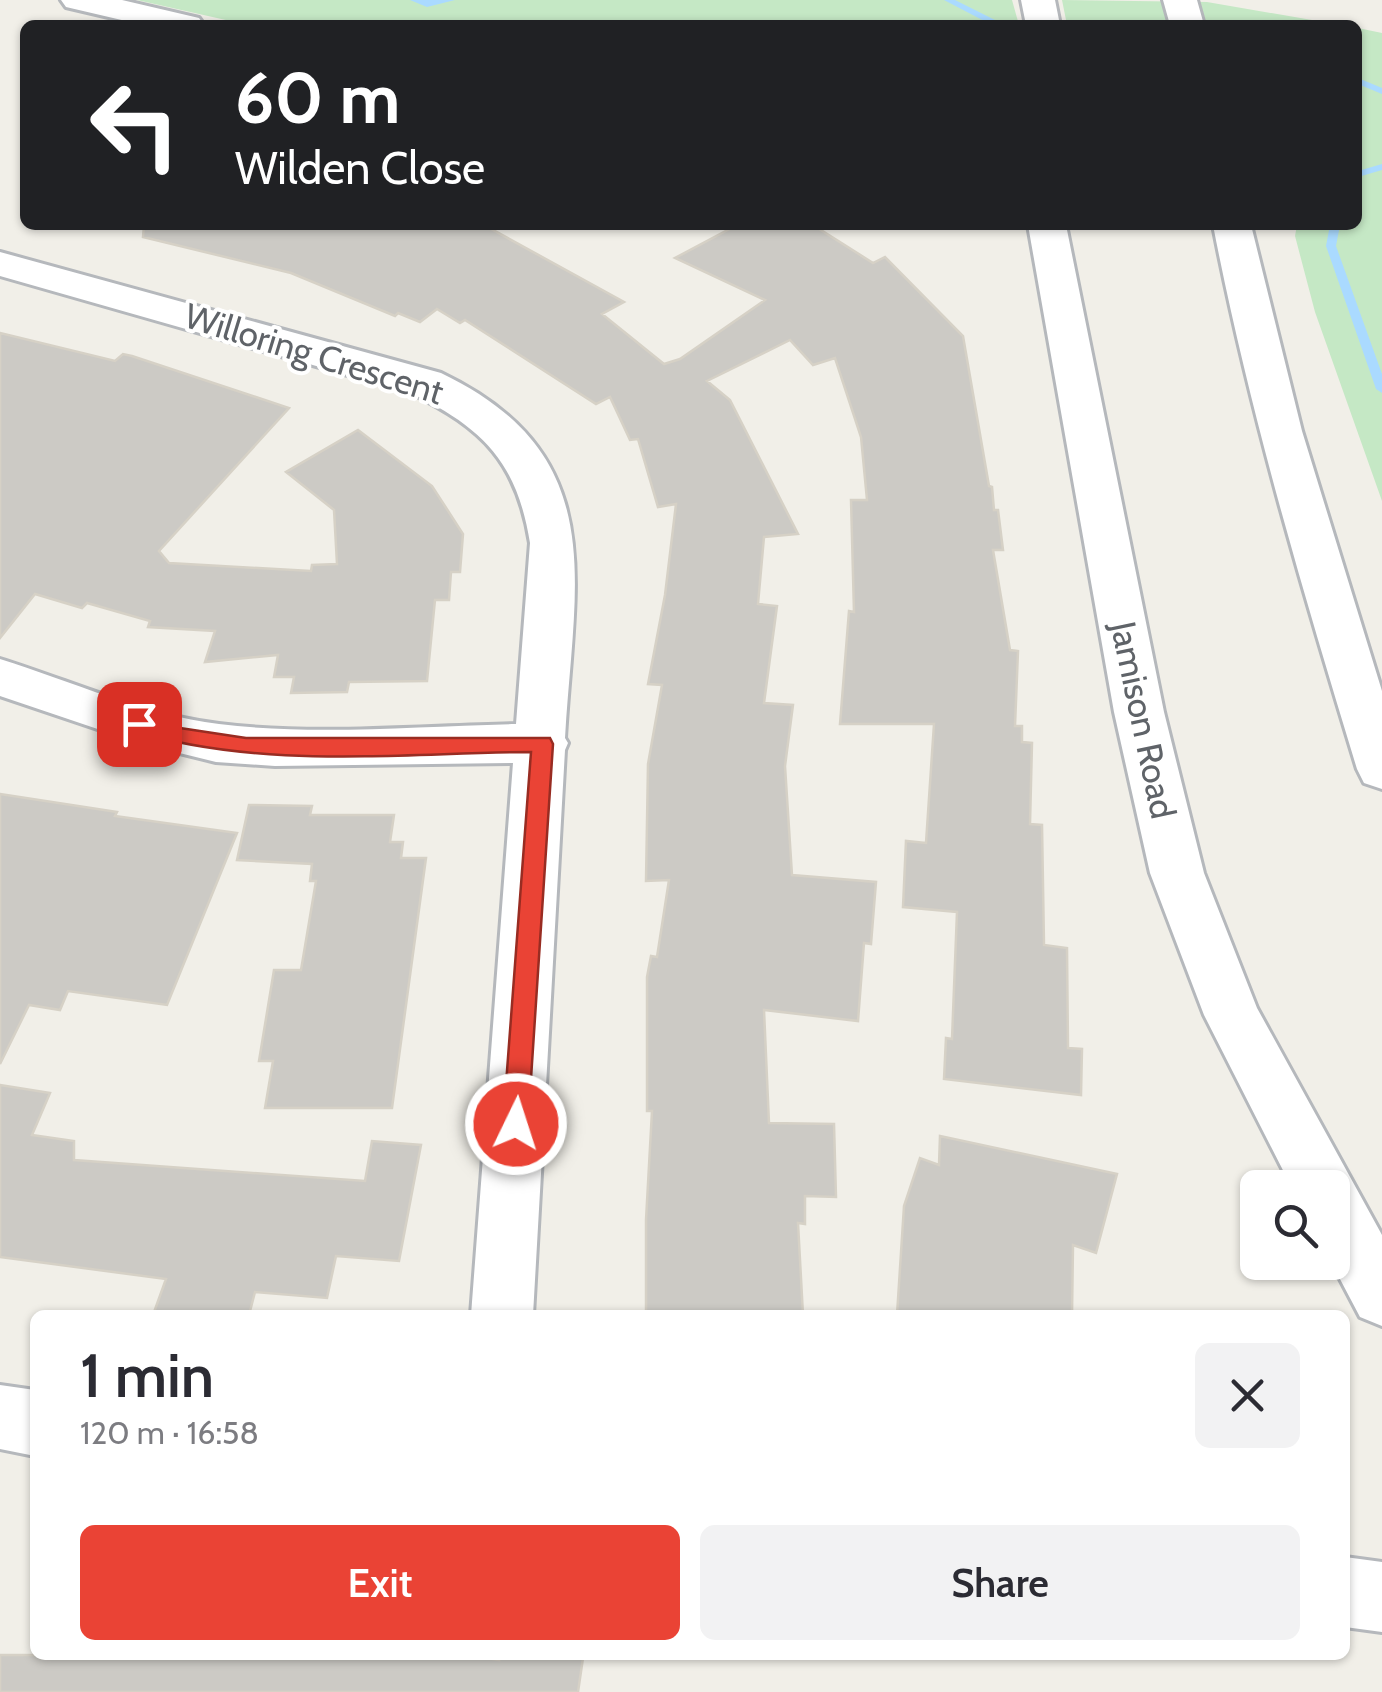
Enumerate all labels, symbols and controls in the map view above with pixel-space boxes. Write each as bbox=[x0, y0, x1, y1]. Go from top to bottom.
text: 60 m bbox=[235, 55, 400, 141]
icon: left bbox=[70, 60, 200, 190]
text: Wilden Close bbox=[235, 141, 485, 195]
street label: Willoring Crescent bbox=[180, 294, 449, 413]
street label: Jamison Road bbox=[1101, 616, 1185, 822]
pin bbox=[97, 682, 182, 767]
icon: arrive bbox=[112, 697, 167, 752]
position arrow bbox=[464, 1072, 568, 1176]
map controls bbox=[1240, 1170, 1350, 1280]
button: search bbox=[1240, 1170, 1350, 1280]
text: 1 min bbox=[80, 1339, 214, 1412]
button: close bbox=[1195, 1343, 1300, 1448]
text: 120 m · 16:58 bbox=[80, 1413, 259, 1452]
button: Exit bbox=[80, 1525, 680, 1640]
button: Share bbox=[700, 1525, 1300, 1640]

